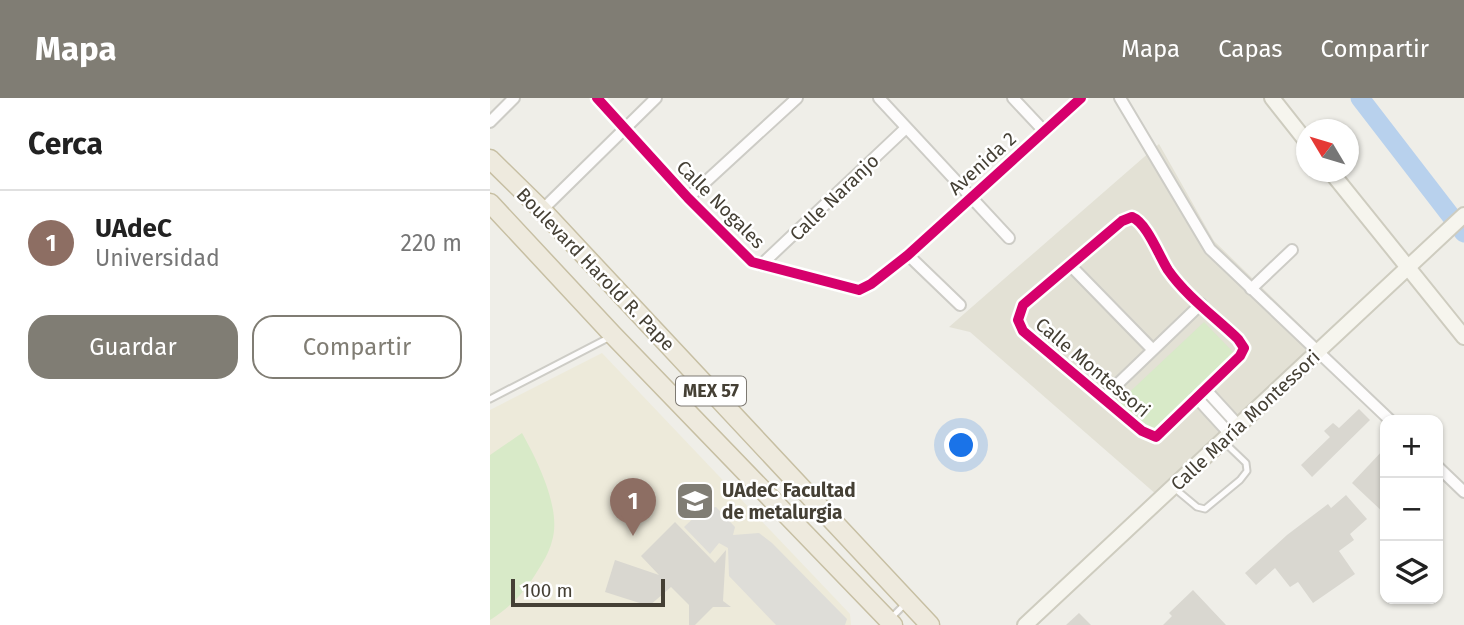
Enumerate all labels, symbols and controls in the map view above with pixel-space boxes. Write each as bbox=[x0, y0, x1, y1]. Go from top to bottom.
text: Mapa bbox=[35, 29, 116, 69]
text: Mapa bbox=[1121, 35, 1180, 63]
text: Capas bbox=[1218, 35, 1282, 63]
text: Compartir bbox=[1320, 35, 1429, 63]
north arrow bbox=[1296, 119, 1359, 182]
text: Cerca bbox=[28, 126, 103, 162]
street label: Avenida 2 bbox=[944, 127, 1021, 200]
street label: Calle Naranjo bbox=[785, 149, 884, 246]
street label: Calle Nogales bbox=[672, 155, 770, 253]
street label: Boulevard Harold R. Pape bbox=[512, 183, 680, 356]
text: UAdeC bbox=[95, 213, 172, 244]
text: 1 bbox=[46, 229, 56, 257]
text: 220 m bbox=[401, 229, 462, 257]
text: Universidad bbox=[95, 244, 220, 272]
street label: Calle Montessori bbox=[1031, 313, 1155, 422]
button: Guardar bbox=[28, 315, 238, 379]
button: Compartir bbox=[252, 315, 462, 379]
street label: Calle María Montessori bbox=[1166, 345, 1325, 495]
road number: MEX 57 bbox=[676, 376, 746, 405]
map controls bbox=[1380, 415, 1443, 604]
button: + bbox=[1380, 415, 1443, 478]
your location bbox=[944, 428, 978, 462]
pin: 1 bbox=[610, 478, 656, 536]
button: − bbox=[1380, 478, 1443, 541]
place label: UAdeC Facultad de metalurgia bbox=[722, 479, 856, 524]
school or university icon: UAdeC Facultad de metalurgia bbox=[674, 480, 716, 522]
button: layers bbox=[1380, 541, 1443, 604]
scale bar bbox=[511, 576, 665, 608]
text: 100 m bbox=[522, 579, 573, 602]

